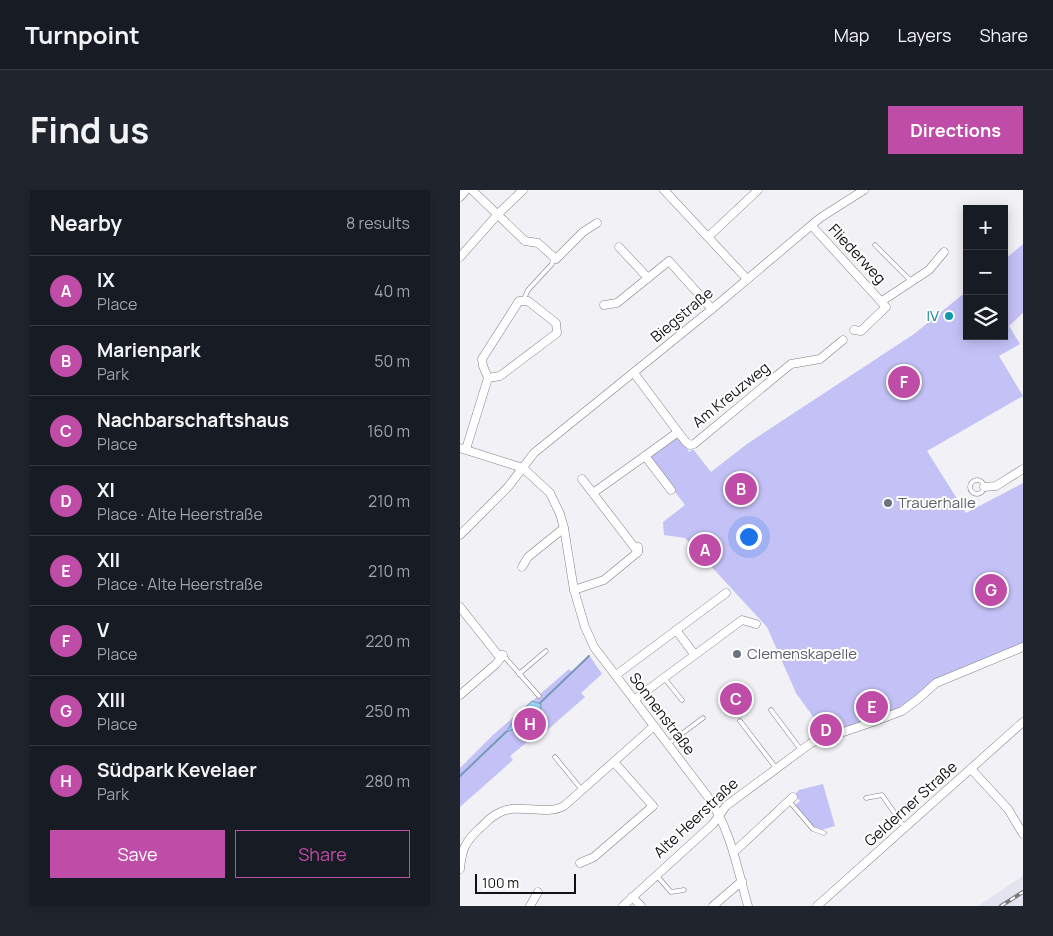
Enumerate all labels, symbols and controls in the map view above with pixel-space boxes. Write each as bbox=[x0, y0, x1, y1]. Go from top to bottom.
text: Turnpoint bbox=[25, 18, 140, 51]
text: Map bbox=[834, 23, 869, 47]
text: Layers bbox=[897, 23, 951, 47]
text: Share bbox=[979, 23, 1028, 47]
text: Find us bbox=[30, 106, 149, 154]
button: Directions bbox=[888, 106, 1023, 154]
map controls bbox=[963, 205, 1008, 340]
button: + bbox=[963, 205, 1008, 250]
text: Nearby bbox=[50, 209, 122, 237]
text: 8 results bbox=[346, 212, 410, 234]
street label: Fliederweg bbox=[824, 219, 891, 288]
button: − bbox=[963, 250, 1008, 295]
text: IX bbox=[97, 267, 115, 293]
text: A bbox=[61, 280, 71, 302]
text: 40 m bbox=[374, 280, 410, 302]
street label: Biegstraße bbox=[646, 282, 717, 347]
text: Place bbox=[97, 293, 137, 315]
button: layers bbox=[963, 295, 1008, 340]
place label: IV bbox=[926, 305, 939, 326]
marker: IV bbox=[943, 310, 955, 322]
text: Marienpark bbox=[97, 337, 201, 363]
text: B bbox=[61, 350, 71, 372]
text: 50 m bbox=[374, 350, 410, 372]
street label: Am Kreuzweg bbox=[688, 357, 774, 432]
text: Park bbox=[97, 363, 129, 385]
pin: F bbox=[888, 363, 920, 401]
text: Nachbarschaftshaus bbox=[97, 407, 289, 433]
text: C bbox=[60, 420, 72, 442]
text: 160 m bbox=[367, 420, 410, 442]
text: Place bbox=[97, 433, 137, 455]
pin: B bbox=[725, 470, 757, 508]
text: XI bbox=[97, 477, 115, 503]
text: D bbox=[60, 490, 72, 512]
text: 210 m bbox=[368, 490, 410, 512]
place label: Trauerhalle bbox=[898, 492, 976, 513]
marker: Trauerhalle bbox=[882, 497, 894, 509]
text: Place · Alte Heerstraße bbox=[97, 503, 263, 525]
your location bbox=[736, 524, 762, 550]
pin: A bbox=[689, 531, 721, 569]
text: XII bbox=[97, 547, 120, 573]
text: E bbox=[61, 560, 71, 582]
text: 210 m bbox=[368, 560, 410, 582]
pin: G bbox=[975, 571, 1007, 609]
text: Place · Alte Heerstraße bbox=[97, 573, 263, 595]
text: V bbox=[97, 617, 109, 643]
text: F bbox=[62, 630, 70, 652]
text: 220 m bbox=[365, 630, 410, 652]
text: Place bbox=[97, 643, 137, 665]
place label: Clemenskapelle bbox=[747, 643, 857, 664]
marker: Clemenskapelle bbox=[731, 648, 743, 660]
street label: Sonnenstraße bbox=[624, 668, 701, 759]
pin: C bbox=[720, 680, 752, 718]
text: XIII bbox=[97, 687, 125, 713]
pin: E bbox=[856, 688, 888, 726]
text: G bbox=[60, 700, 72, 722]
text: 250 m bbox=[365, 700, 410, 722]
pin: H bbox=[514, 705, 546, 743]
pin: D bbox=[810, 711, 842, 749]
text: Place bbox=[97, 713, 137, 735]
street label: Gelderner Straße bbox=[860, 756, 962, 851]
text: Südpark Kevelaer bbox=[97, 757, 257, 783]
text: H bbox=[60, 770, 72, 792]
text: 280 m bbox=[365, 770, 410, 792]
street label: Alte Heerstraße bbox=[649, 773, 743, 862]
text: Park bbox=[97, 783, 129, 805]
button: Save bbox=[50, 830, 225, 878]
button: Share bbox=[235, 830, 410, 878]
scale bar bbox=[475, 871, 576, 894]
text: 100 m bbox=[482, 873, 519, 892]

